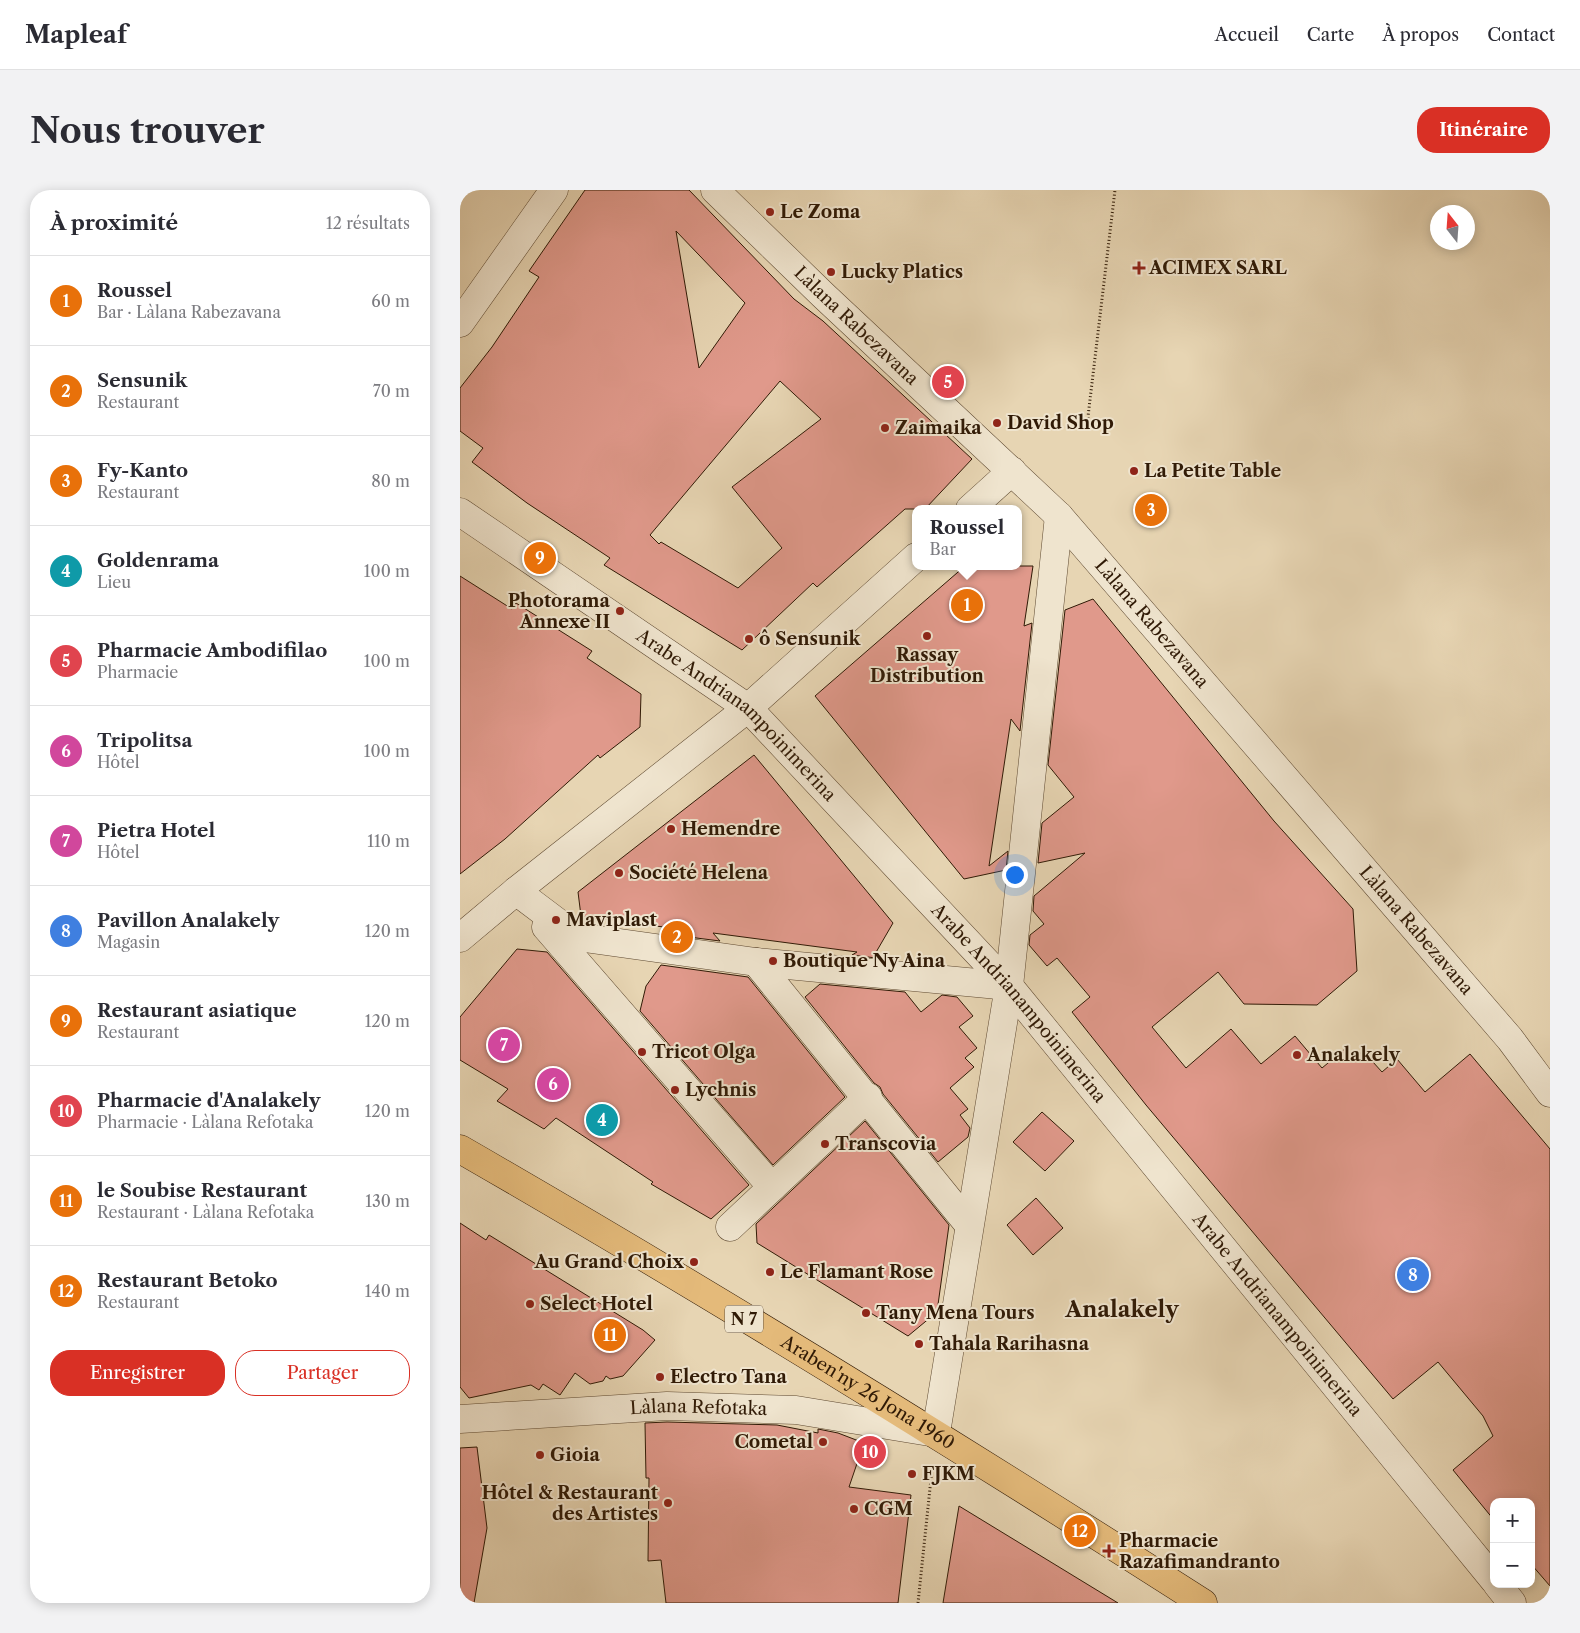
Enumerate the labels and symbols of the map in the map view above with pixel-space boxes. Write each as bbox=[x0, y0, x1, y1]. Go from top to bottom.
place label: Le Zoma bbox=[780, 201, 861, 223]
north arrow bbox=[1430, 205, 1475, 250]
marker: Le Zoma bbox=[764, 206, 776, 218]
place label: ACIMEX SARL bbox=[1148, 257, 1288, 279]
place label: Lucky Platics bbox=[841, 261, 963, 283]
street label: Làlana Rabezavana bbox=[789, 262, 923, 390]
marker: ACIMEX SARL bbox=[1133, 262, 1145, 274]
marker: Lucky Platics bbox=[825, 266, 837, 278]
pin: 5 bbox=[932, 363, 964, 401]
place label: David Shop bbox=[1007, 412, 1114, 434]
place label: Zaimaika bbox=[895, 417, 982, 439]
marker: David Shop bbox=[991, 417, 1003, 429]
marker: Zaimaika bbox=[879, 422, 891, 434]
place label: La Petite Table bbox=[1144, 460, 1281, 482]
marker: La Petite Table bbox=[1128, 465, 1140, 477]
pin: 3 bbox=[1135, 491, 1167, 529]
pin: 9 bbox=[524, 539, 556, 577]
street label: Làlana Rabezavana bbox=[1090, 555, 1214, 693]
pin: 1 bbox=[951, 586, 983, 624]
place label: Photorama Annexe II bbox=[508, 590, 611, 633]
marker: Photorama Annexe II bbox=[614, 605, 626, 617]
street label: Arabe Andrianampoinimerina bbox=[631, 624, 841, 806]
place label: ô Sensunik bbox=[759, 628, 862, 650]
marker: Rassay Distribution bbox=[921, 630, 933, 642]
marker: ô Sensunik bbox=[743, 633, 755, 645]
place label: Rassay Distribution bbox=[870, 644, 985, 687]
place label: Hemendre bbox=[681, 818, 780, 840]
marker: Hemendre bbox=[665, 823, 677, 835]
street label: Làlana Rabezavana bbox=[1355, 861, 1478, 1000]
place label: Société Helena bbox=[629, 862, 769, 884]
your location bbox=[1002, 862, 1028, 888]
marker: Société Helena bbox=[613, 867, 625, 879]
street label: Arabe Andrianampoinimerina bbox=[926, 898, 1111, 1108]
place label: Maviplast bbox=[566, 909, 657, 931]
marker: Maviplast bbox=[550, 914, 562, 926]
pin: 2 bbox=[661, 918, 693, 956]
place label: Boutique Ny Aina bbox=[783, 950, 946, 972]
marker: Boutique Ny Aina bbox=[767, 955, 779, 967]
pin: 7 bbox=[488, 1026, 520, 1064]
place label: Tricot Olga bbox=[652, 1041, 756, 1063]
place label: Analakely bbox=[1306, 1044, 1401, 1066]
marker: Tricot Olga bbox=[636, 1046, 648, 1058]
marker: Analakely bbox=[1291, 1049, 1303, 1061]
pin: 6 bbox=[537, 1065, 569, 1103]
place label: Lychnis bbox=[685, 1079, 756, 1101]
marker: Lychnis bbox=[669, 1084, 681, 1096]
pin: 4 bbox=[586, 1101, 618, 1139]
place label: Transcovia bbox=[835, 1133, 937, 1155]
marker: Transcovia bbox=[819, 1138, 831, 1150]
street label: Arabe Andrianampoinimerina bbox=[1187, 1208, 1367, 1421]
place label: Au Grand Choix bbox=[533, 1251, 684, 1273]
marker: Au Grand Choix bbox=[688, 1256, 700, 1268]
pin: 8 bbox=[1397, 1256, 1429, 1294]
place label: Le Flamant Rose bbox=[780, 1261, 934, 1283]
marker: Le Flamant Rose bbox=[764, 1266, 776, 1278]
place label: Select Hotel bbox=[540, 1293, 653, 1315]
district label: Analakely bbox=[1064, 1296, 1179, 1323]
marker: Select Hotel bbox=[524, 1298, 536, 1310]
place label: Tany Mena Tours bbox=[876, 1302, 1035, 1324]
road number: N 7 bbox=[725, 1306, 763, 1332]
marker: Tany Mena Tours bbox=[860, 1307, 872, 1319]
pin: 11 bbox=[594, 1316, 626, 1354]
street label: Araben'ny 26 Jona 1960 bbox=[776, 1330, 959, 1454]
place label: Tahala Rarihasna bbox=[929, 1333, 1090, 1355]
marker: Tahala Rarihasna bbox=[913, 1338, 925, 1350]
place label: Electro Tana bbox=[670, 1366, 788, 1388]
marker: Electro Tana bbox=[654, 1371, 666, 1383]
street label: Làlana Refotaka bbox=[629, 1395, 768, 1420]
place label: Cometal bbox=[734, 1431, 813, 1453]
pin: 10 bbox=[854, 1433, 886, 1471]
marker: Cometal bbox=[817, 1436, 829, 1448]
place label: Gioia bbox=[550, 1444, 601, 1466]
marker: Gioia bbox=[534, 1449, 546, 1461]
place label: FJKM bbox=[922, 1463, 975, 1485]
marker: FJKM bbox=[906, 1468, 918, 1480]
place label: Hôtel & Restaurant des Artistes bbox=[482, 1482, 659, 1525]
marker: Hôtel & Restaurant des Artistes bbox=[662, 1497, 674, 1509]
place label: CGM bbox=[864, 1498, 913, 1520]
marker: CGM bbox=[848, 1503, 860, 1515]
pin: 12 bbox=[1064, 1512, 1096, 1550]
place label: Pharmacie Razafimandranto bbox=[1119, 1530, 1280, 1573]
marker: Pharmacie Razafimandranto bbox=[1103, 1545, 1115, 1557]

